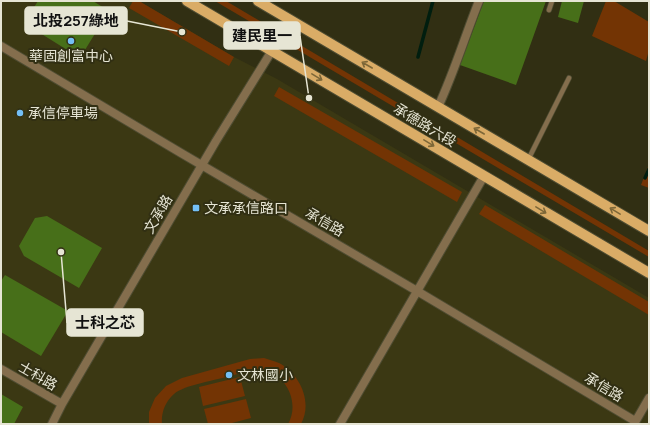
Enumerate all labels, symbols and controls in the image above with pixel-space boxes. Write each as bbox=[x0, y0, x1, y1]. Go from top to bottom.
callout: 北投257綠地 bbox=[25, 7, 127, 34]
text: 北投257綠地 bbox=[33, 10, 119, 31]
callout: 建民里一 bbox=[224, 22, 300, 49]
text: 建民里一 bbox=[232, 25, 292, 46]
marker: 華固創富中心 bbox=[66, 36, 76, 46]
place label: 華固創富中心 bbox=[29, 46, 113, 65]
one-way arrow bbox=[361, 61, 373, 69]
one-way arrow bbox=[311, 74, 323, 82]
street label: 承德路六段 bbox=[390, 98, 460, 151]
place label: 承信停車場 bbox=[28, 103, 98, 122]
marker: 承信停車場 bbox=[15, 108, 25, 118]
one-way arrow bbox=[473, 127, 485, 135]
one-way arrow bbox=[423, 140, 435, 148]
street label: 文承路 bbox=[139, 191, 176, 237]
place label: 文承承信路口 bbox=[204, 198, 288, 217]
marker: 文承承信路口 bbox=[191, 203, 201, 213]
street label: 承信路 bbox=[302, 203, 348, 240]
one-way arrow bbox=[535, 206, 547, 214]
one-way arrow bbox=[609, 207, 621, 215]
callout: 士科之芯 bbox=[67, 309, 143, 336]
text: 士科之芯 bbox=[75, 312, 135, 333]
street label: 士科路 bbox=[15, 357, 61, 394]
place label: 文林國小 bbox=[237, 365, 293, 384]
street label: 承信路 bbox=[581, 368, 627, 406]
marker: 文林國小 bbox=[224, 370, 234, 380]

